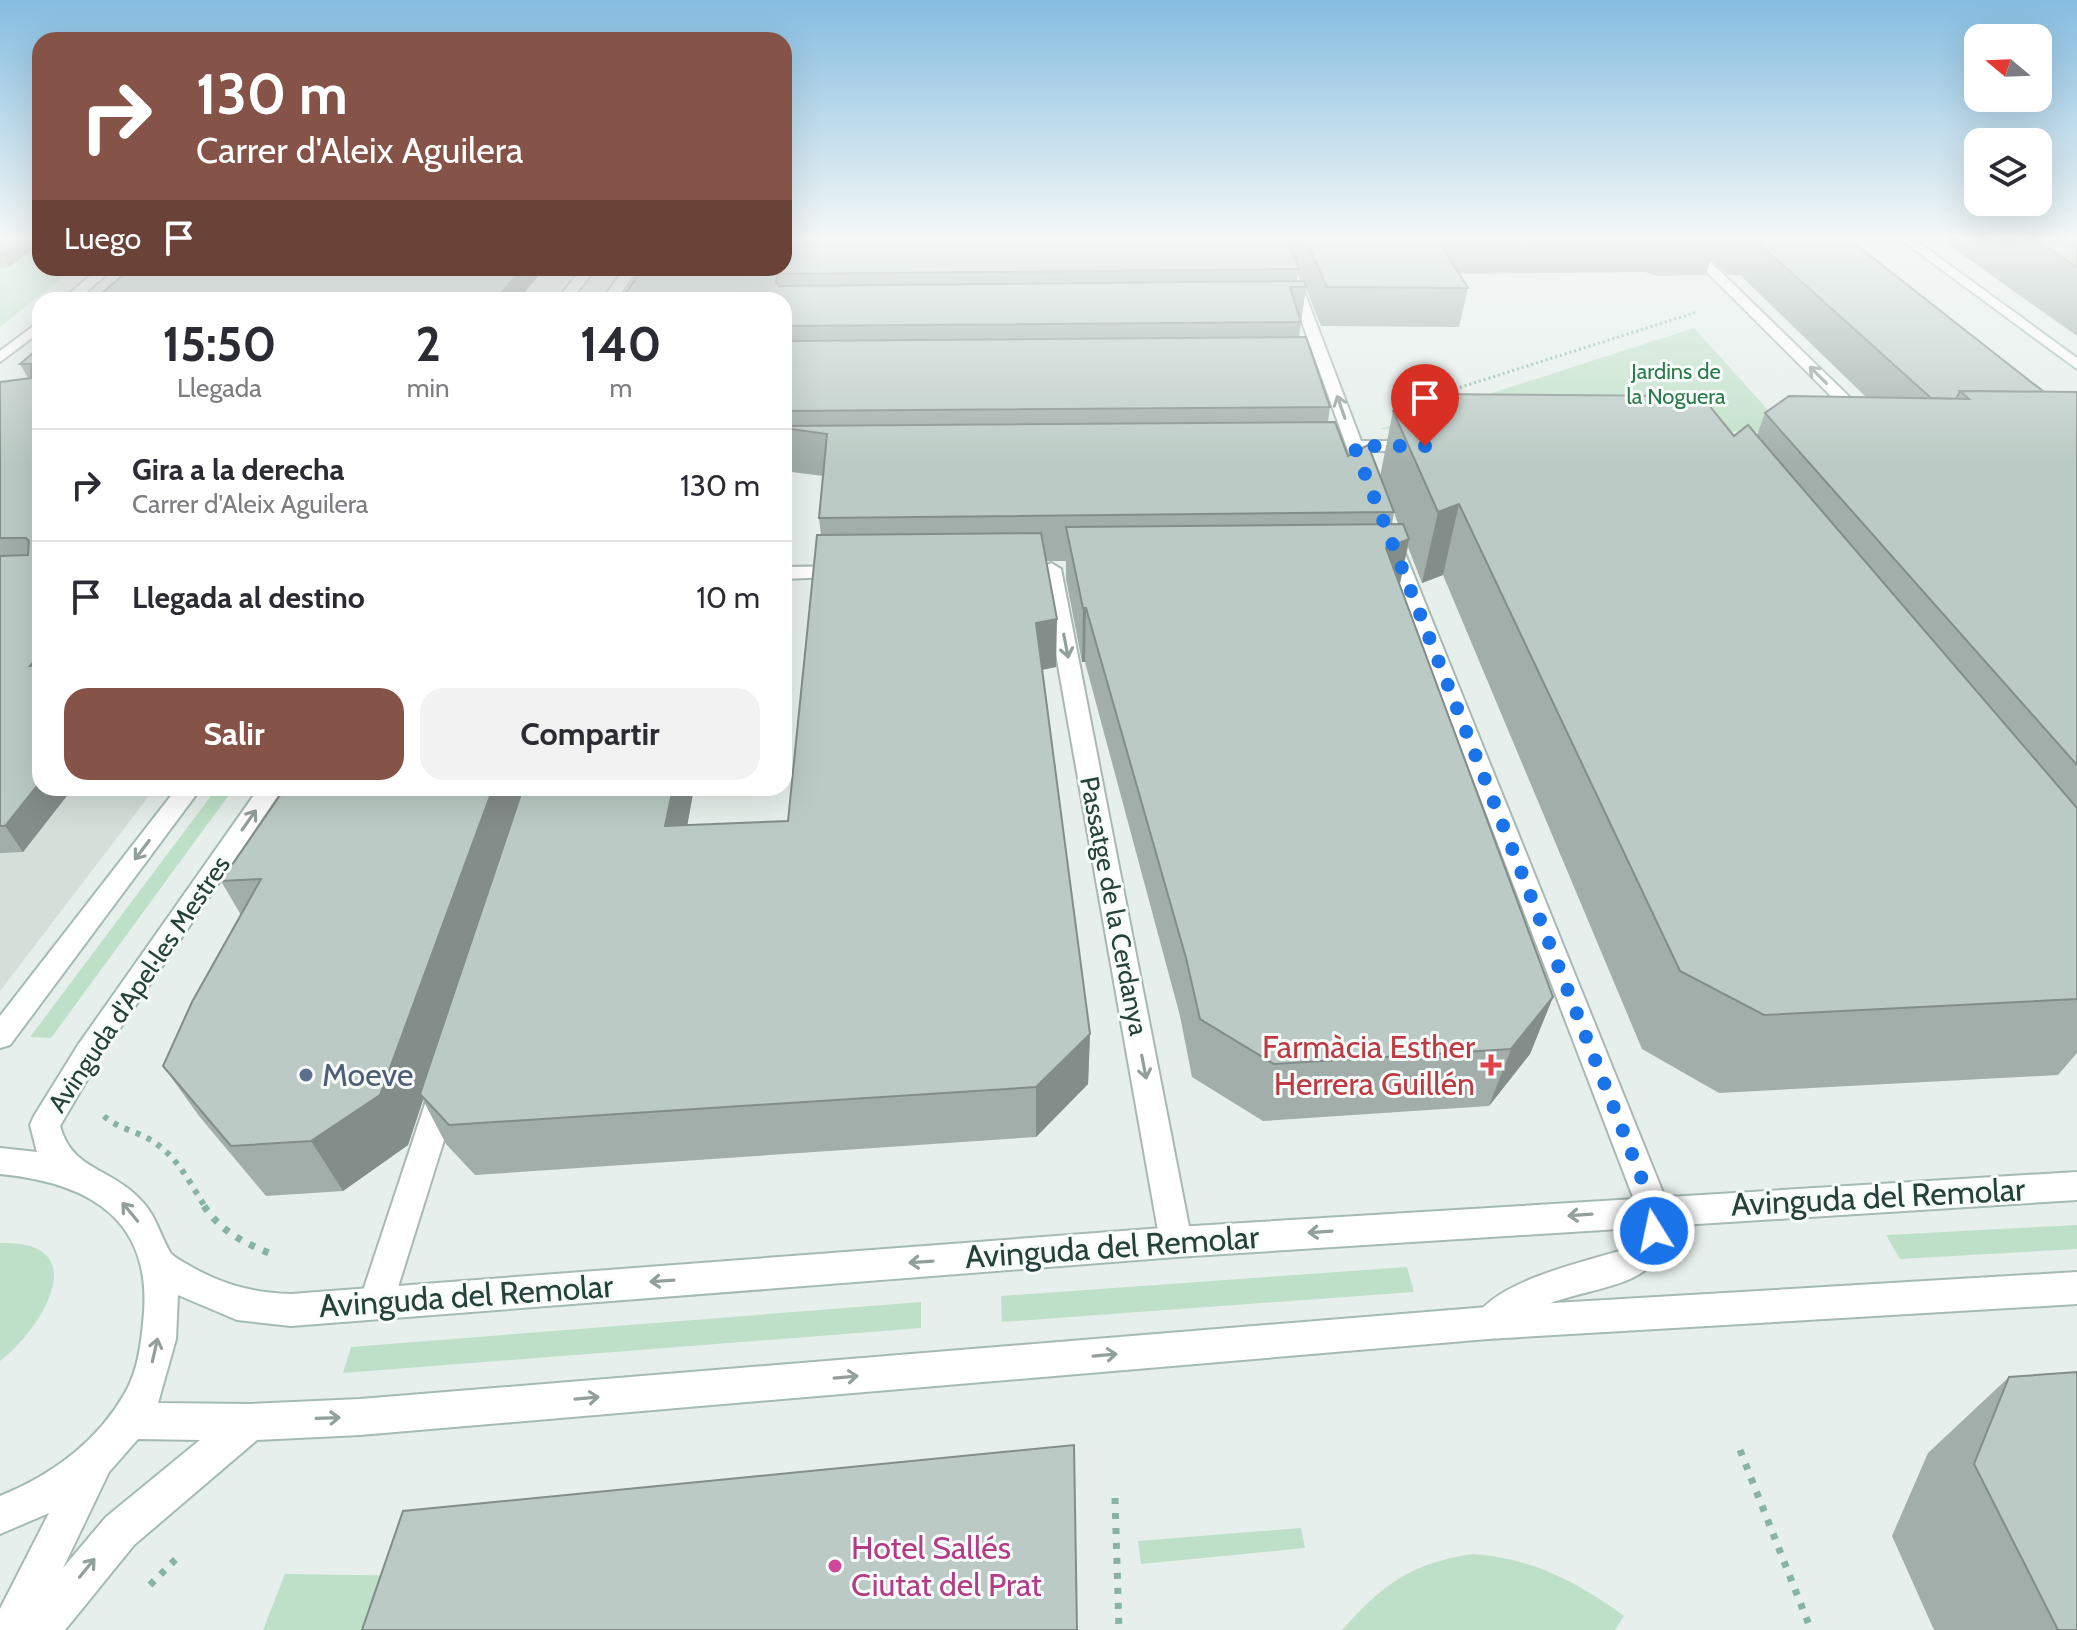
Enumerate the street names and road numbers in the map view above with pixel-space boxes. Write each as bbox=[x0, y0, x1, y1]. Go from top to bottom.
street label: Passatge de la Cerdanya bbox=[1073, 774, 1155, 1039]
street label: Avinguda d'Apel·les Mestres bbox=[41, 849, 237, 1118]
street label: Avinguda del Remolar bbox=[1730, 1169, 2027, 1224]
street label: Avinguda del Remolar bbox=[964, 1217, 1261, 1276]
street label: Avinguda del Remolar bbox=[318, 1266, 615, 1325]

